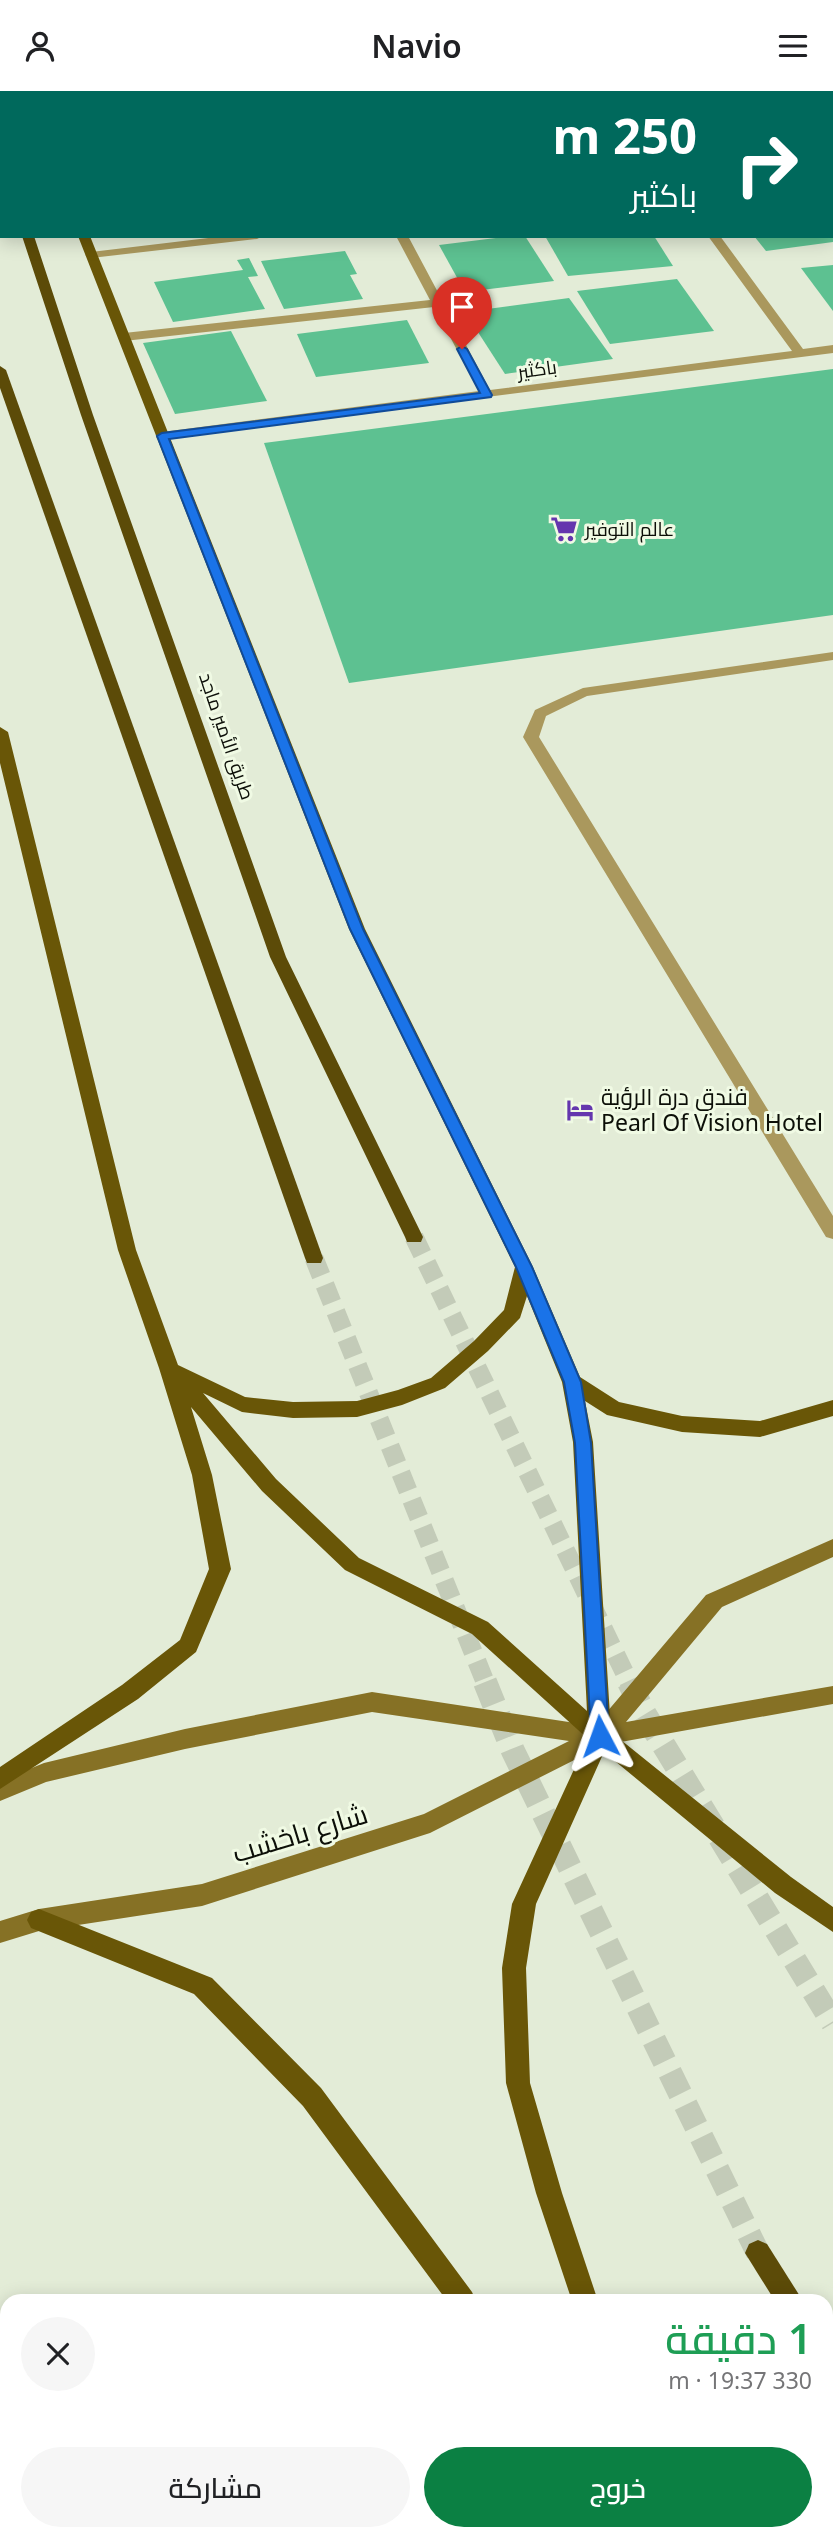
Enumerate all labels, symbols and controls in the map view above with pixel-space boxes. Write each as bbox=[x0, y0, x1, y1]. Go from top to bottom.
text: Navio bbox=[371, 24, 462, 67]
icon: person bbox=[21, 27, 59, 65]
icon: menu bbox=[774, 27, 812, 65]
text: 250 m bbox=[552, 102, 697, 168]
icon: right bbox=[721, 119, 812, 210]
text: باكثير bbox=[631, 173, 697, 216]
pin bbox=[432, 277, 492, 349]
icon: arrive bbox=[443, 288, 481, 326]
street label: باكثير bbox=[515, 353, 558, 385]
supermarket icon: عالم التوفير bbox=[549, 514, 579, 544]
place label: عالم التوفير bbox=[584, 516, 674, 543]
street label: طريق الأمير ماجد bbox=[193, 669, 261, 803]
place label: فندق درة الرؤية Pearl Of Vision Hotel bbox=[601, 1080, 823, 1138]
hotel icon: فندق درة الرؤية Pearl Of Vision Hotel bbox=[565, 1095, 595, 1125]
position arrow bbox=[563, 1699, 637, 1773]
street label: شارع باخشب bbox=[227, 1793, 372, 1872]
text: 1 دقيقة bbox=[665, 2309, 812, 2366]
button: close bbox=[21, 2317, 95, 2391]
text: 330 m · 19:37 bbox=[668, 2364, 812, 2396]
button: مشاركة bbox=[21, 2447, 410, 2527]
button: خروج bbox=[424, 2447, 812, 2527]

